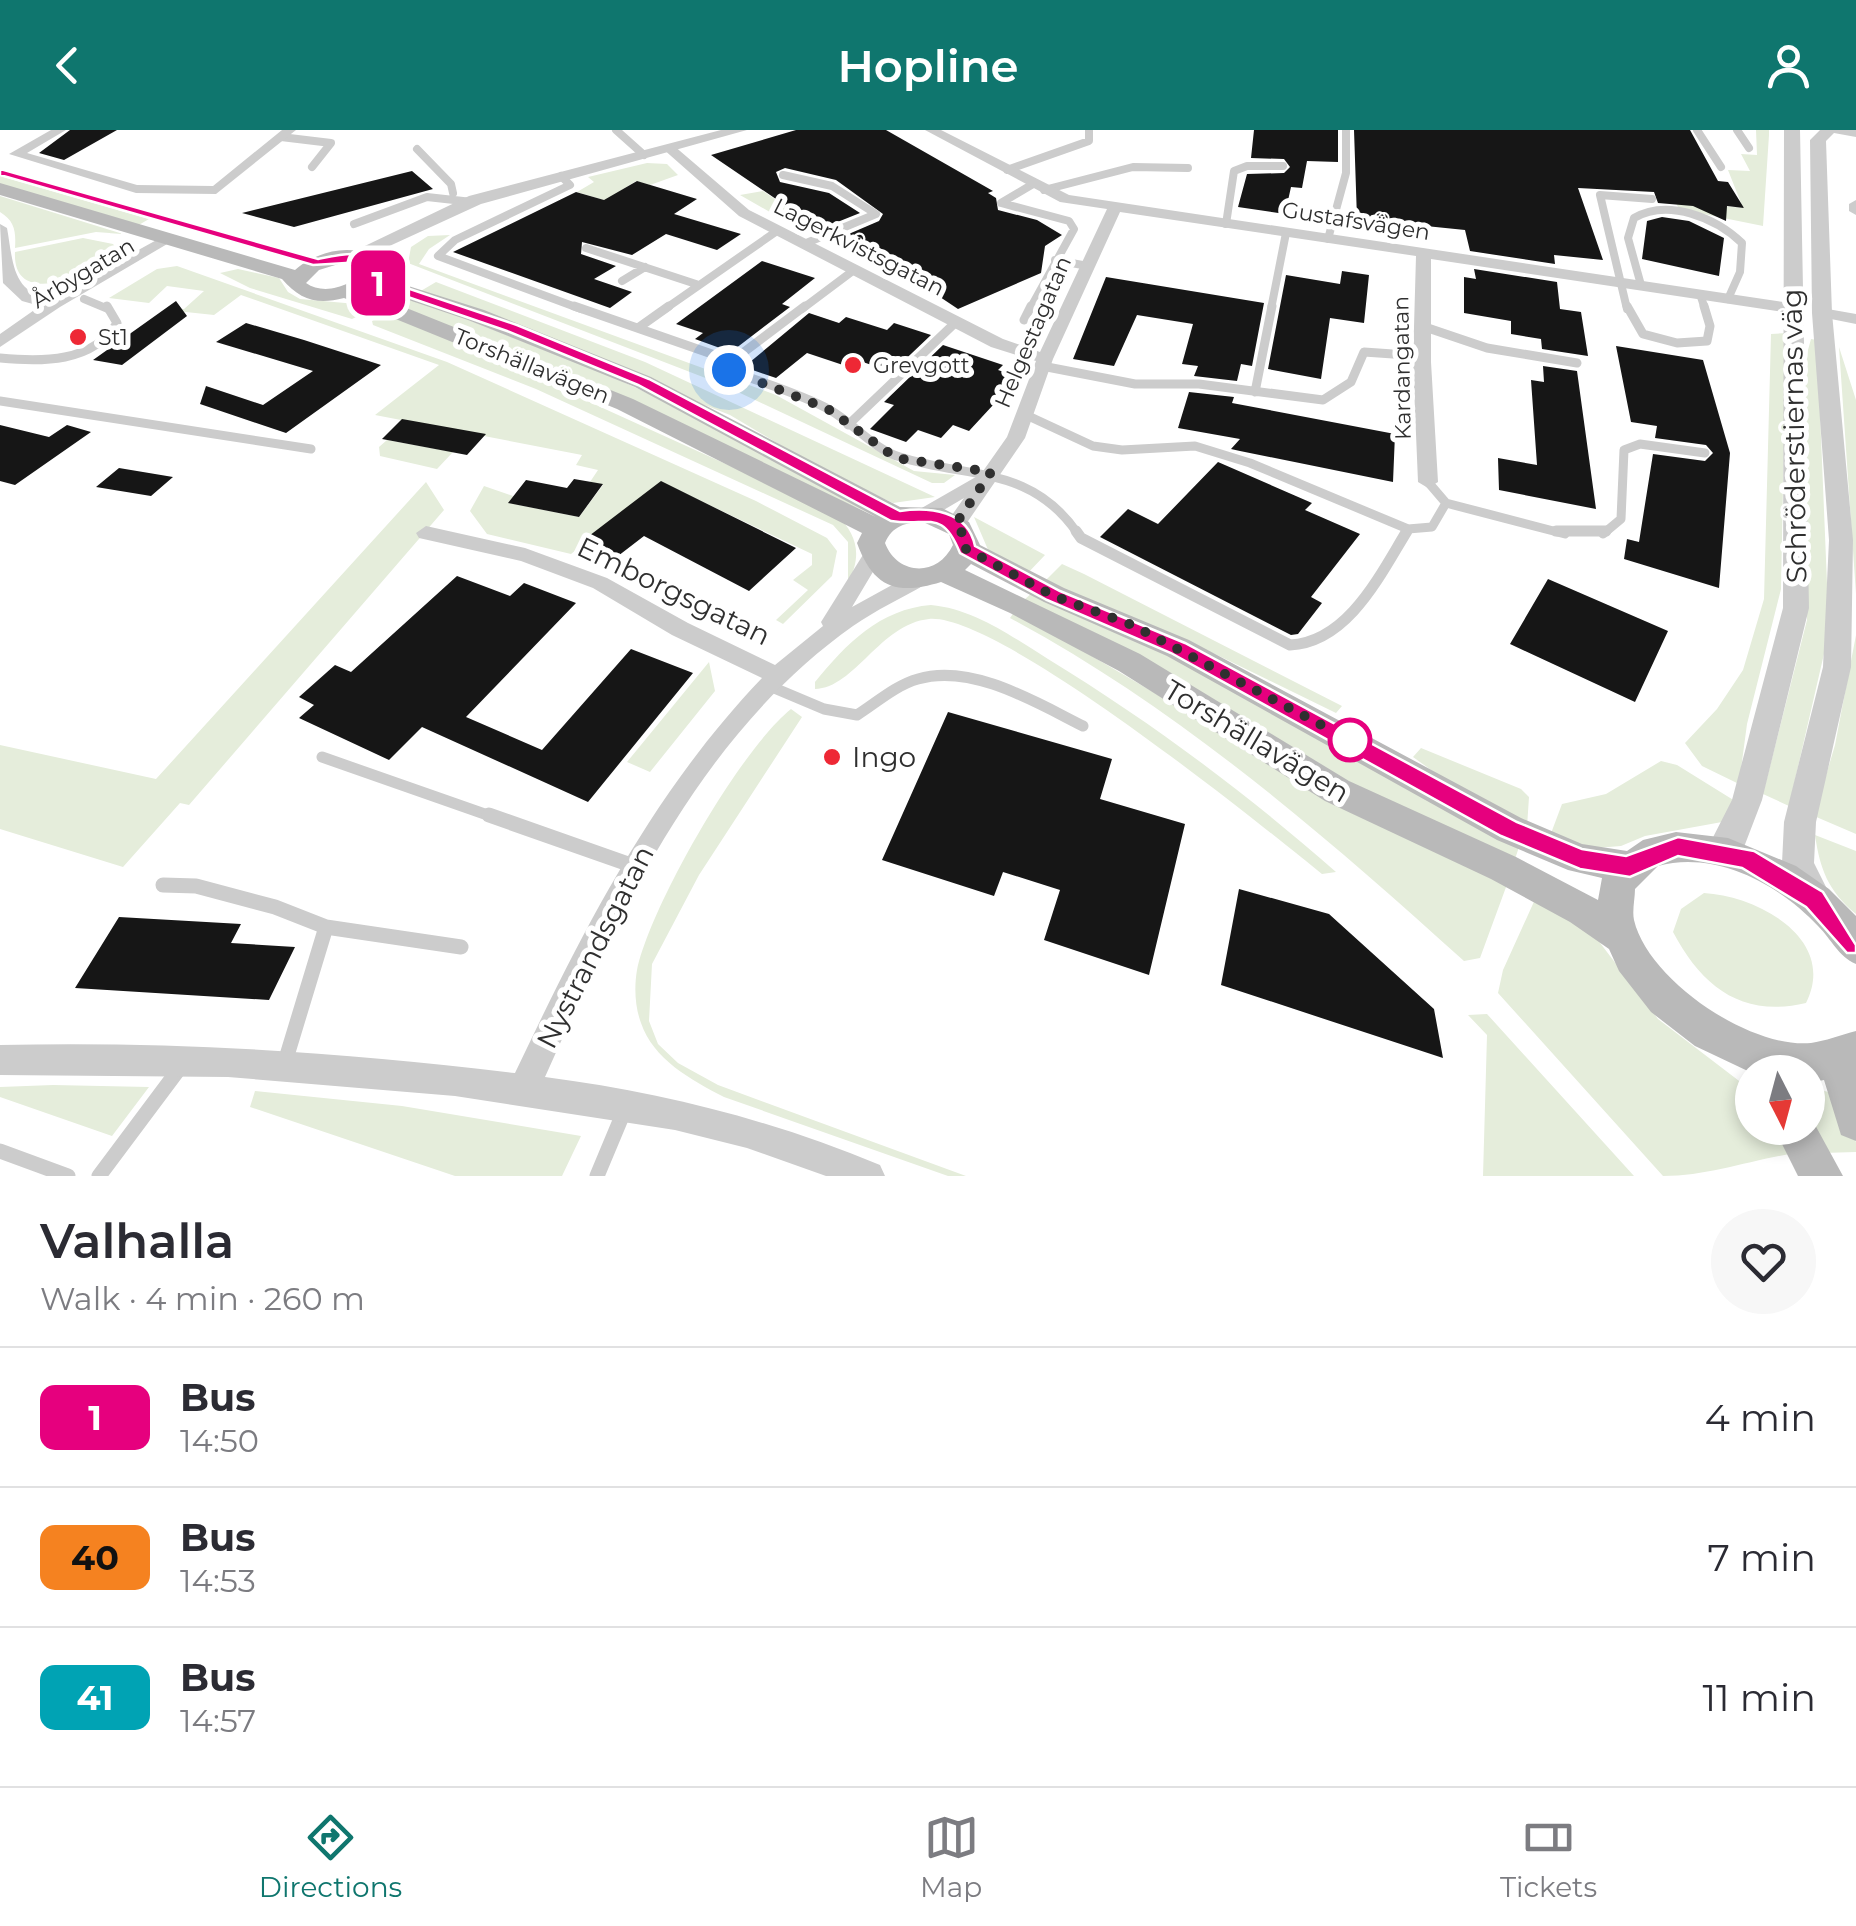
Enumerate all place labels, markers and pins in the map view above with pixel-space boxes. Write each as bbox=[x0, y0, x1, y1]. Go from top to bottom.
place label: St1 bbox=[98, 324, 128, 351]
marker: St1 bbox=[67, 326, 89, 348]
place label: Grevgott bbox=[873, 352, 970, 379]
marker: Grevgott bbox=[842, 354, 864, 376]
unlabelled marker bbox=[1329, 719, 1371, 761]
place label: Ingo bbox=[852, 740, 916, 774]
marker: Ingo bbox=[821, 746, 843, 768]

